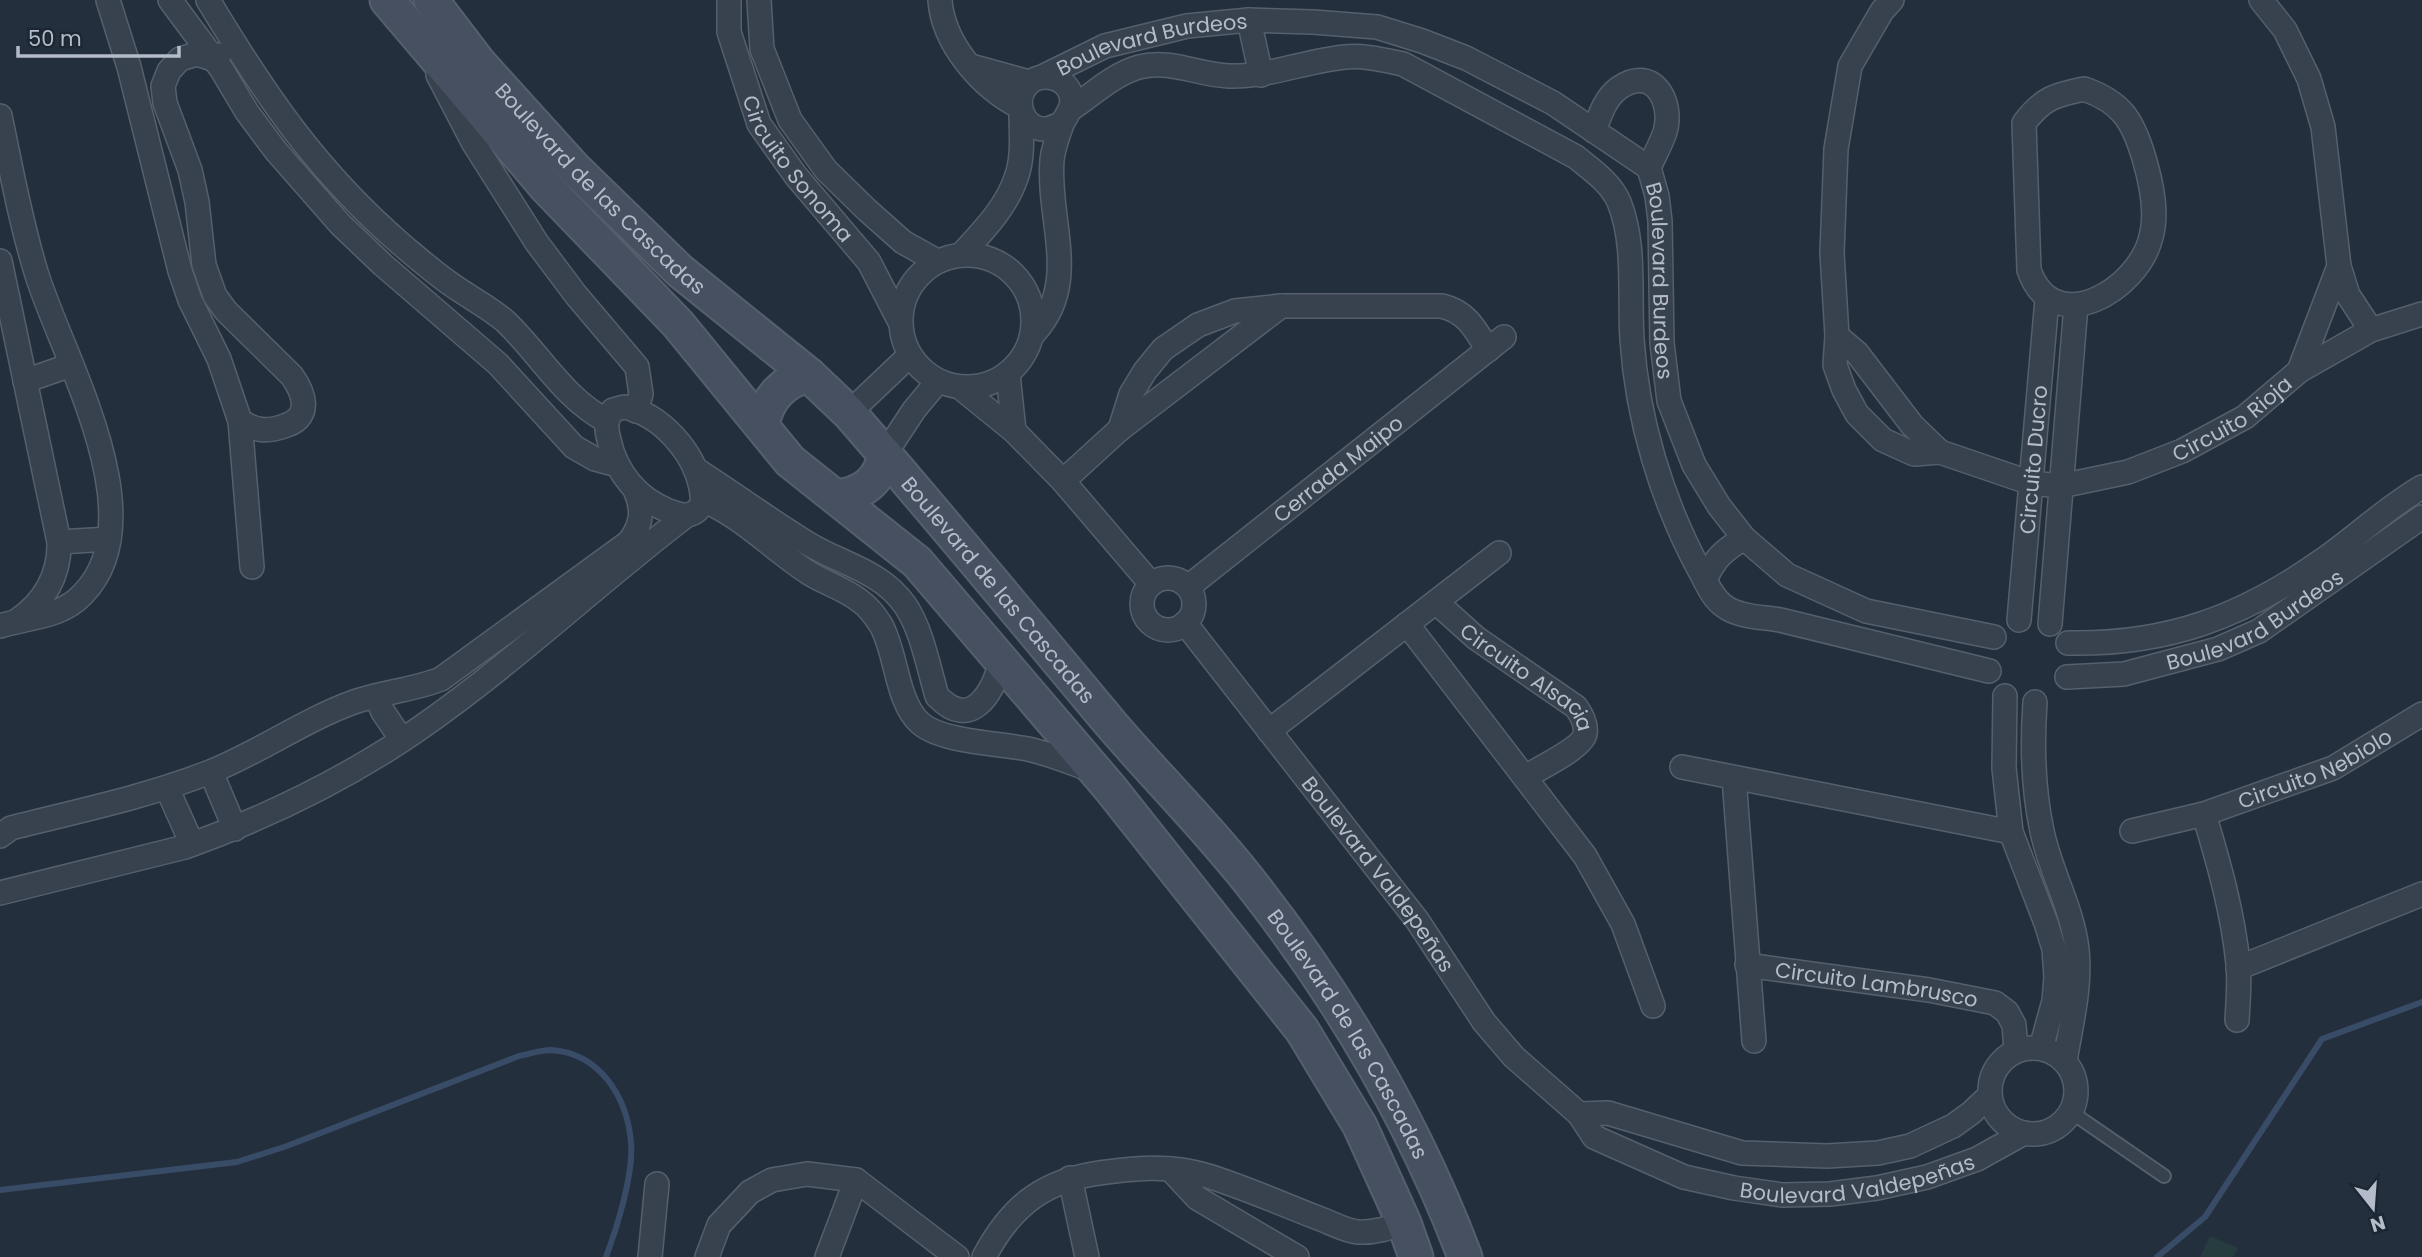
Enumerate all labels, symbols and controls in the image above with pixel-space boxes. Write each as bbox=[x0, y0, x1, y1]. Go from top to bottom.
street label: Boulevard Burdeos bbox=[1051, 6, 1248, 82]
scale bar bbox=[18, 14, 178, 58]
text: 50 m bbox=[28, 24, 82, 53]
street label: Boulevard de las Cascadas bbox=[489, 76, 712, 301]
street label: Circuito Sonoma bbox=[736, 91, 860, 248]
street label: Boulevard Burdeos bbox=[1639, 179, 1681, 381]
street label: Circuito Rioja bbox=[2168, 369, 2298, 468]
street label: Circuito Ducro bbox=[2012, 384, 2054, 535]
street label: Cerrada Maipo bbox=[1267, 408, 1409, 529]
street label: Boulevard de las Cascadas bbox=[895, 470, 1102, 709]
street label: Boulevard Burdeos bbox=[2163, 562, 2349, 677]
street label: Circuito Alsacia bbox=[1454, 616, 1600, 734]
street label: Circuito Nebiolo bbox=[2234, 721, 2397, 815]
street label: Boulevard Valdepeñas bbox=[1295, 770, 1462, 978]
street label: Boulevard de las Cascadas bbox=[1261, 903, 1435, 1164]
street label: Circuito Lambrusco bbox=[1773, 955, 1981, 1014]
street label: Boulevard Valdepeñas bbox=[1738, 1147, 1978, 1210]
north arrow bbox=[2338, 1173, 2408, 1243]
text: N bbox=[2367, 1209, 2389, 1239]

